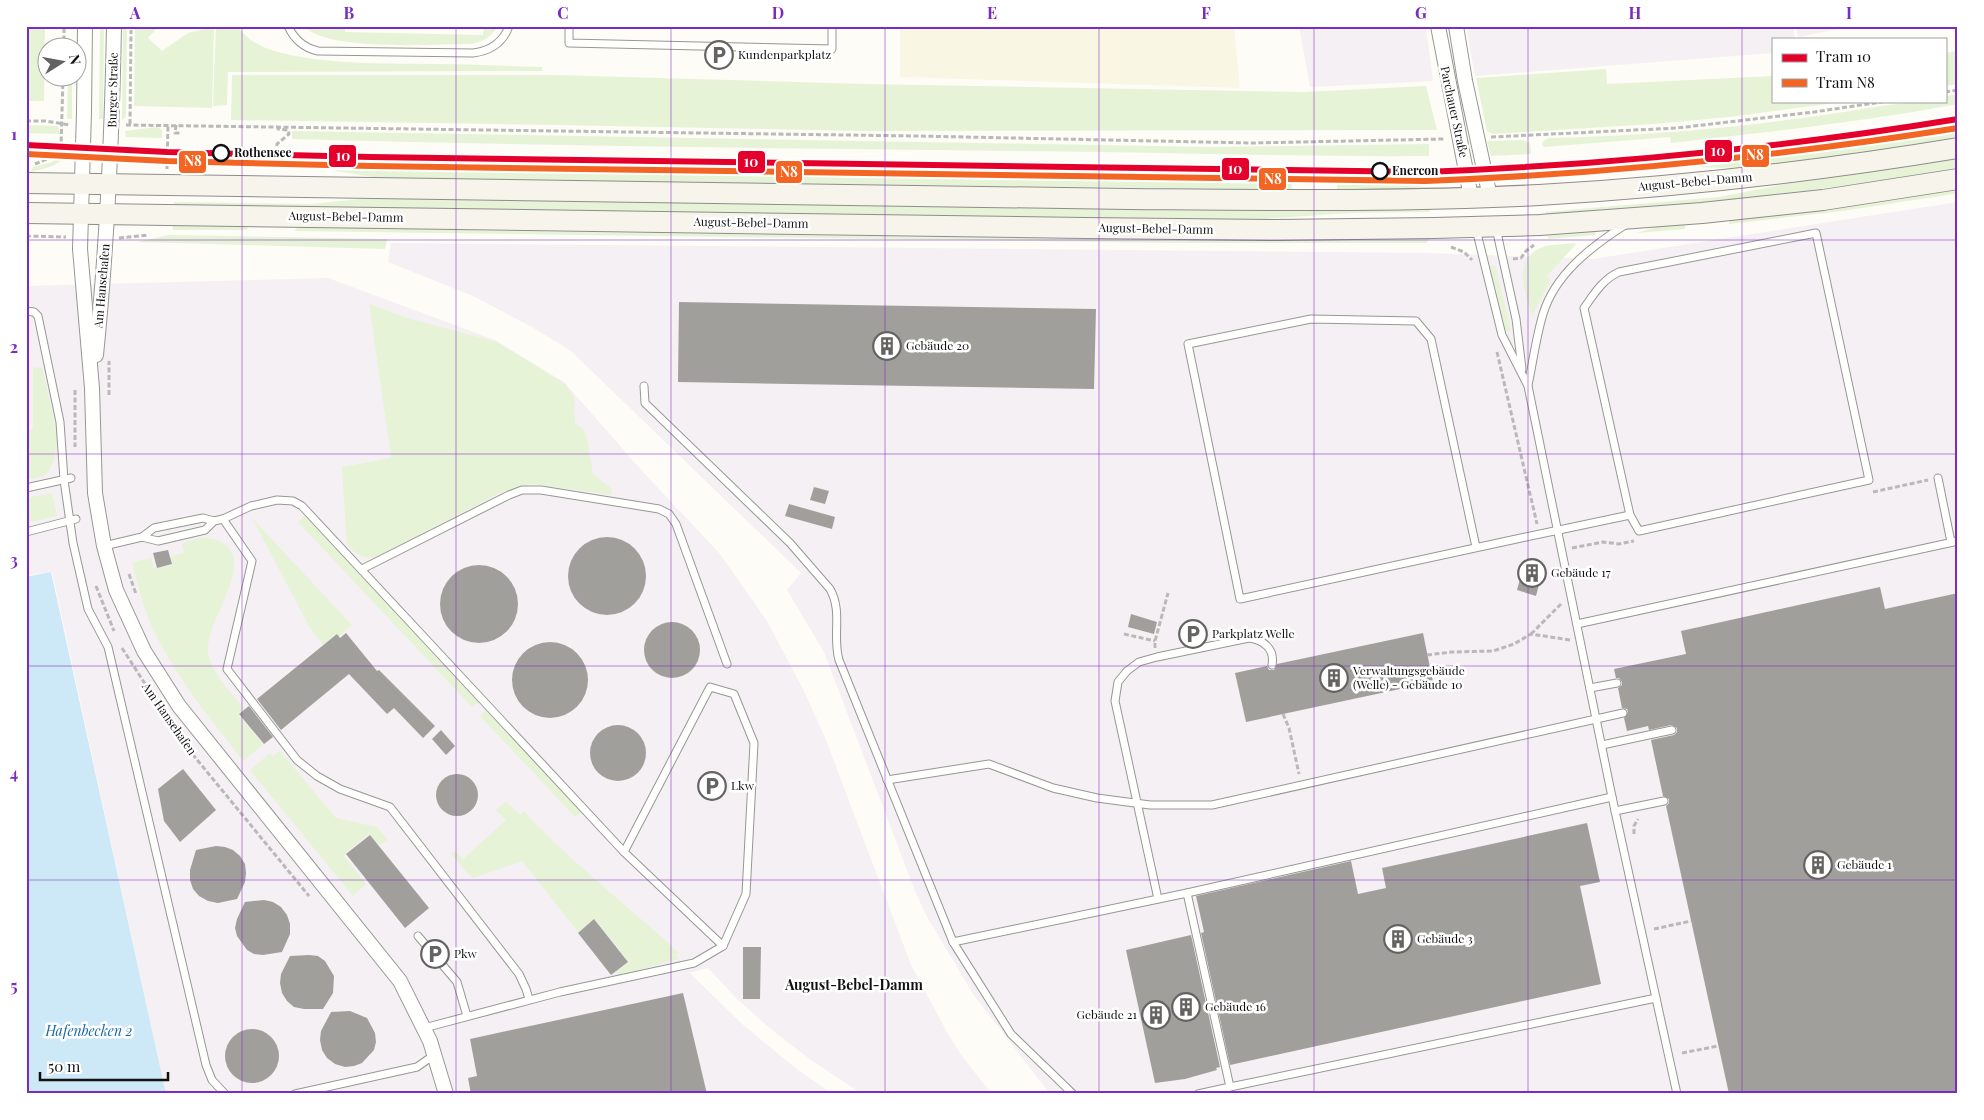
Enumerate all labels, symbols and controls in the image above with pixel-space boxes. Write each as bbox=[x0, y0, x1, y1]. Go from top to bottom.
text: A bbox=[129, 2, 141, 23]
text: B bbox=[344, 2, 355, 23]
text: C bbox=[557, 2, 569, 23]
text: D bbox=[772, 2, 784, 23]
text: E bbox=[987, 2, 997, 23]
text: F bbox=[1201, 2, 1211, 23]
text: G bbox=[1415, 2, 1427, 23]
text: H bbox=[1629, 2, 1642, 23]
text: I bbox=[1846, 2, 1852, 23]
north arrow bbox=[38, 38, 88, 88]
legend bbox=[1772, 38, 1946, 102]
parking icon: Kundenparkplatz bbox=[704, 40, 734, 70]
place label: Kundenparkplatz bbox=[738, 46, 831, 62]
text: Tram 10 bbox=[1816, 46, 1871, 66]
street label: Burger Straße bbox=[103, 52, 121, 128]
text: N bbox=[65, 53, 86, 66]
street label: Parchauer Straße bbox=[1437, 65, 1472, 159]
text: Tram N8 bbox=[1816, 72, 1875, 92]
text: 1 bbox=[11, 123, 17, 144]
line badge: 10 bbox=[1704, 139, 1733, 163]
text: 10 bbox=[1711, 141, 1725, 160]
marker: Rothensee bbox=[212, 144, 230, 162]
place label: Rothensee bbox=[234, 144, 292, 160]
line badge: 10 bbox=[328, 144, 357, 168]
line badge: N8 bbox=[1741, 144, 1770, 168]
text: N8 bbox=[1746, 145, 1764, 164]
text: 10 bbox=[336, 146, 350, 165]
line badge: N8 bbox=[178, 150, 207, 174]
line badge: 10 bbox=[737, 150, 766, 174]
text: N8 bbox=[184, 151, 202, 170]
text: 10 bbox=[744, 152, 758, 171]
line badge: 10 bbox=[1221, 157, 1250, 181]
text: 10 bbox=[1228, 159, 1242, 178]
line badge: N8 bbox=[775, 160, 803, 184]
text: N8 bbox=[780, 162, 798, 181]
marker: Enercon bbox=[1371, 162, 1389, 180]
place label: Enercon bbox=[1392, 162, 1439, 178]
line badge: N8 bbox=[1258, 167, 1287, 191]
street label: August-Bebel-Damm bbox=[1636, 168, 1753, 194]
text: N8 bbox=[1264, 169, 1282, 188]
street label: August-Bebel-Damm bbox=[287, 207, 404, 225]
street label: August-Bebel-Damm bbox=[692, 213, 809, 231]
street label: August-Bebel-Damm bbox=[1097, 219, 1214, 237]
street label: Am Hansehafen bbox=[89, 243, 113, 330]
building icon: Gebäude 20 bbox=[872, 331, 902, 361]
text: 2 bbox=[10, 336, 18, 357]
place label: Gebäude 20 bbox=[906, 337, 969, 353]
text: 3 bbox=[10, 549, 18, 570]
building icon: Gebäude 17 bbox=[1517, 558, 1547, 588]
place label: Gebäude 17 bbox=[1551, 564, 1611, 580]
parking icon: Parkplatz Welle bbox=[1178, 619, 1208, 649]
place label: Parkplatz Welle bbox=[1212, 625, 1294, 641]
place label: Verwaltungsgebäude (Welle) - Gebäude 10 bbox=[1352, 662, 1465, 692]
building icon: Verwaltungsgebäude (Welle) - Gebäude 10 bbox=[1319, 663, 1349, 693]
street label: Am Hansehafen bbox=[138, 678, 201, 758]
text: 4 bbox=[10, 762, 18, 783]
parking icon: Lkw bbox=[697, 771, 727, 801]
place label: Lkw bbox=[731, 777, 755, 793]
building icon: Gebäude 1 bbox=[1803, 850, 1833, 880]
place label: Gebäude 1 bbox=[1837, 856, 1892, 872]
building icon: Gebäude 3 bbox=[1383, 924, 1413, 954]
place label: Gebäude 3 bbox=[1417, 930, 1473, 946]
parking icon: Pkw bbox=[420, 939, 450, 969]
place label: Pkw bbox=[454, 945, 478, 961]
text: 5 bbox=[10, 975, 18, 996]
district label: August-Bebel-Damm bbox=[784, 975, 923, 994]
building icon: Gebäude 16 bbox=[1171, 992, 1201, 1022]
place label: Gebäude 16 bbox=[1205, 998, 1266, 1014]
building icon: Gebäude 21 bbox=[1141, 1000, 1171, 1030]
place label: Gebäude 21 bbox=[1077, 1006, 1138, 1022]
water label: Hafenbecken 2 bbox=[44, 1021, 133, 1040]
scale bar bbox=[40, 1050, 168, 1082]
text: 50 m bbox=[48, 1056, 81, 1076]

